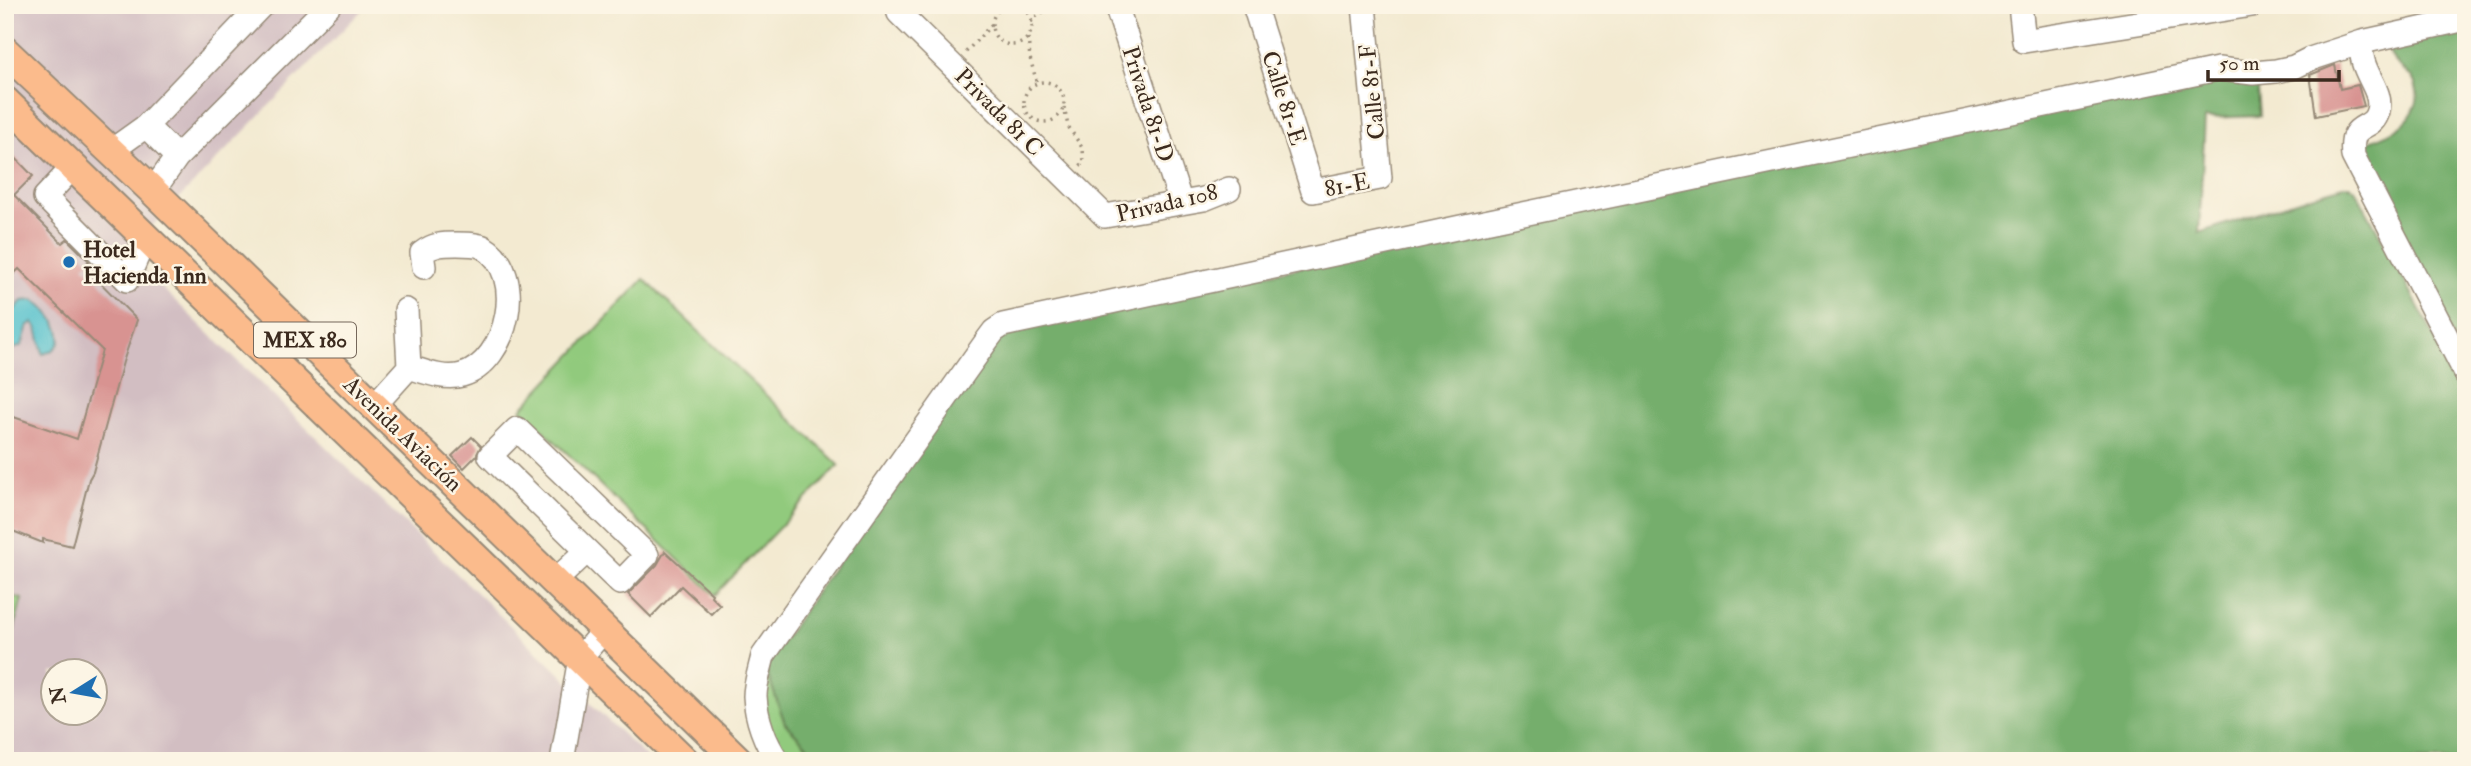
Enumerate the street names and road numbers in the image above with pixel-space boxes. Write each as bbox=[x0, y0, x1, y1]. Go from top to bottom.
street label: Privada 81-D bbox=[1116, 42, 1180, 166]
street label: Calle 81-F bbox=[1353, 43, 1391, 141]
street label: Calle 81-E bbox=[1255, 47, 1313, 149]
street label: Privada 81 C bbox=[949, 62, 1049, 162]
street label: 81-E bbox=[1322, 166, 1372, 204]
street label: Privada 108 bbox=[1113, 177, 1221, 229]
road number: MEX 180 bbox=[254, 322, 356, 358]
street label: Avenida Aviación bbox=[337, 369, 469, 498]

